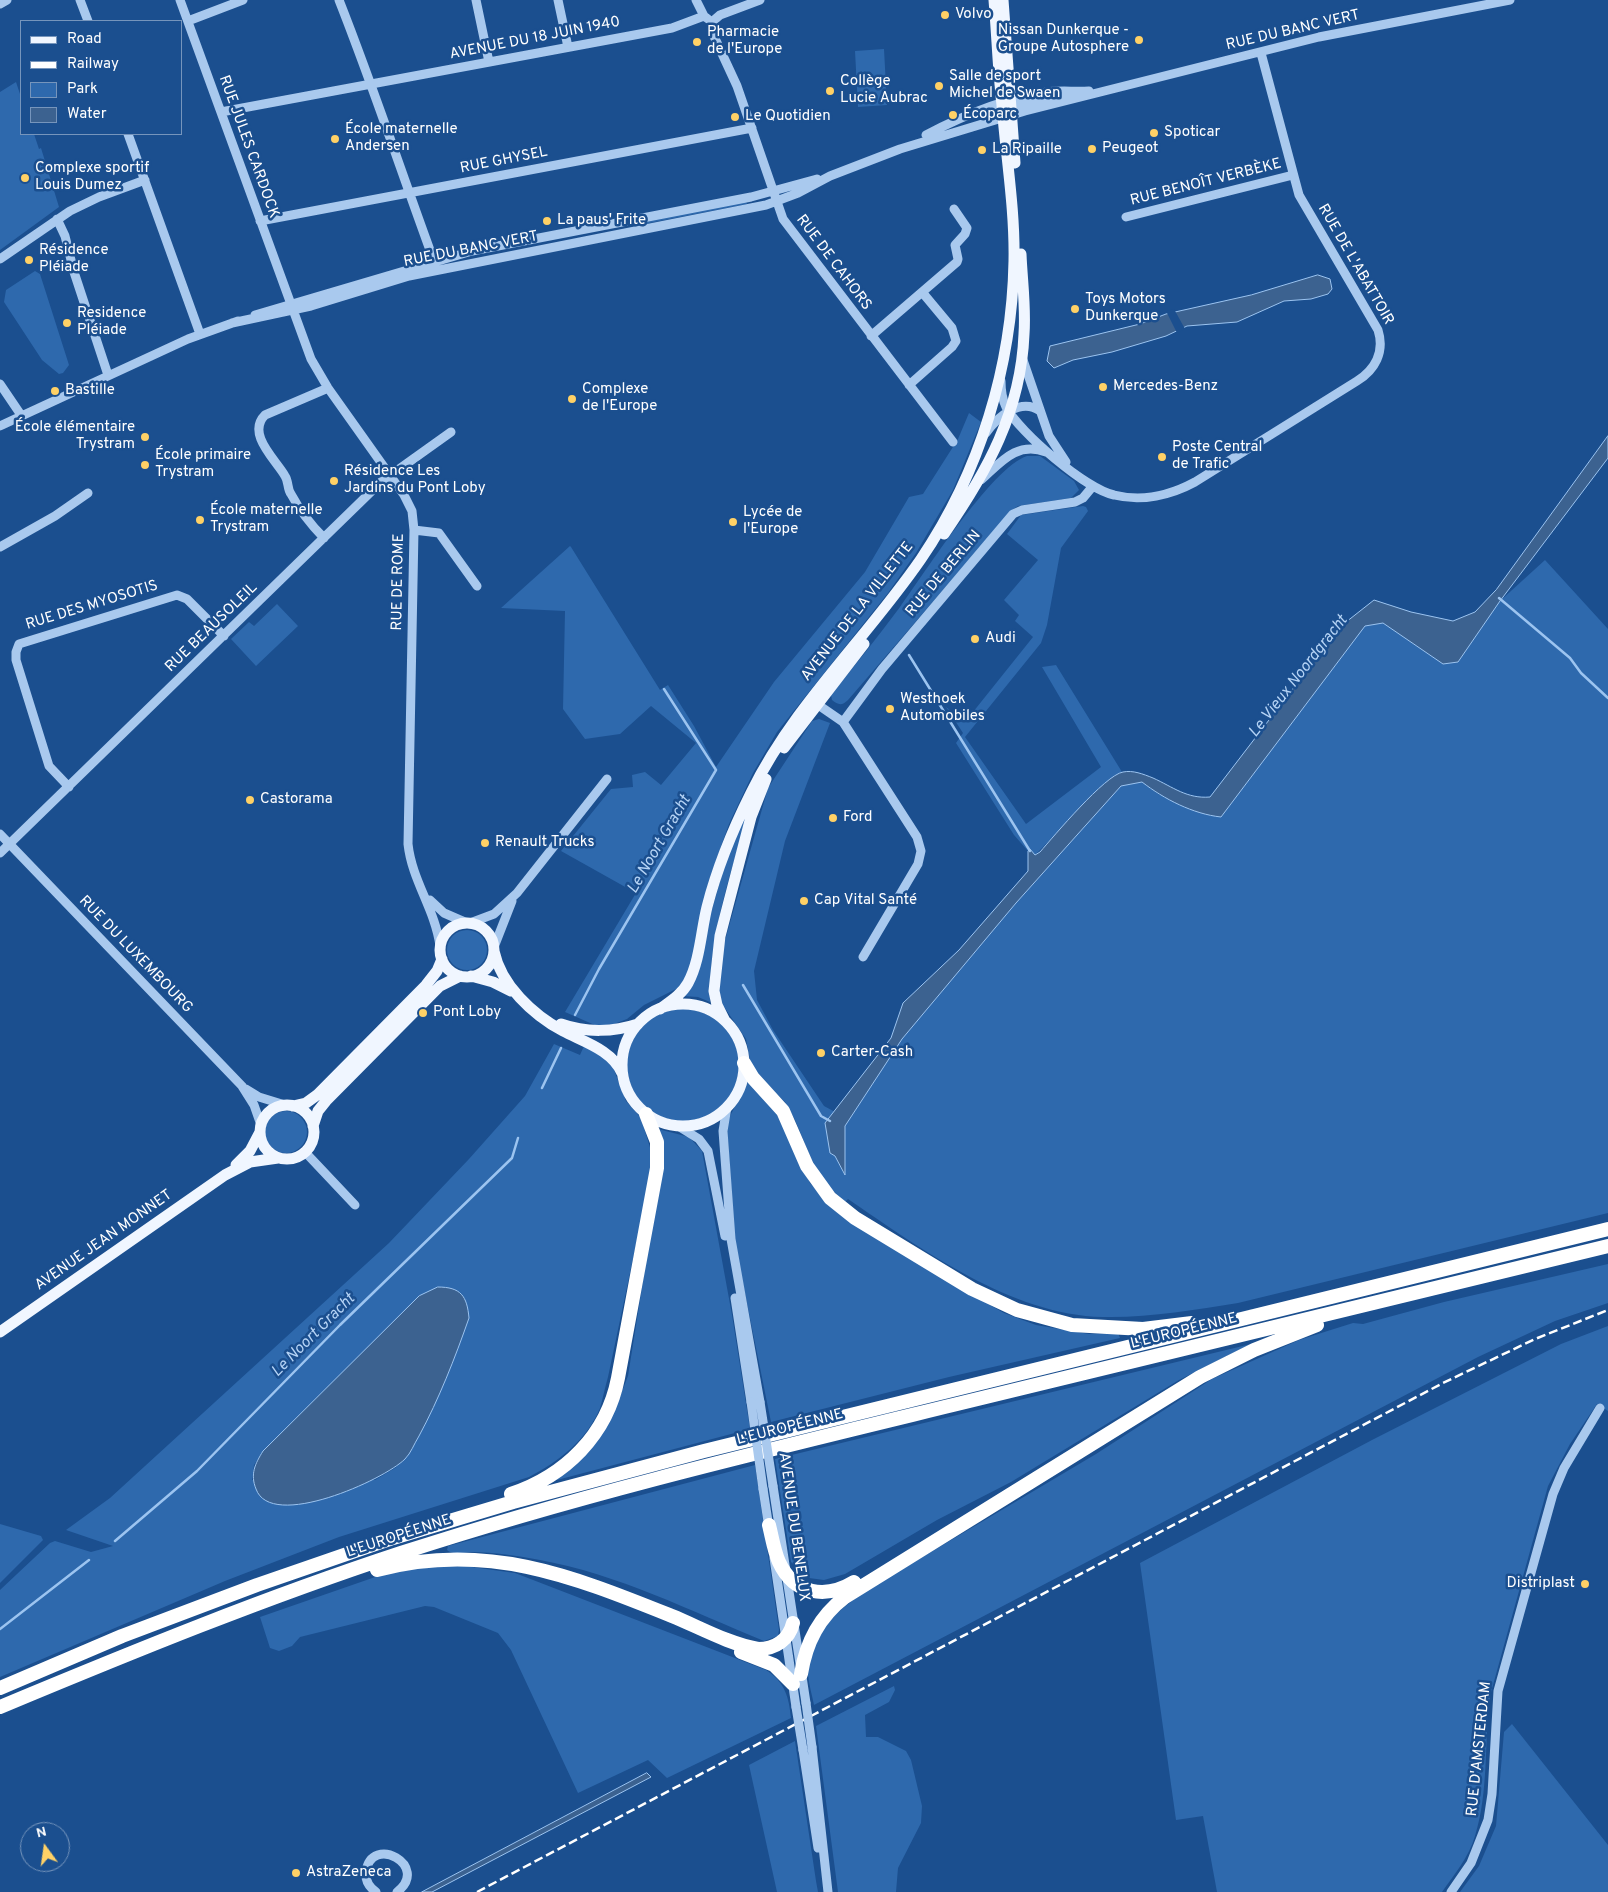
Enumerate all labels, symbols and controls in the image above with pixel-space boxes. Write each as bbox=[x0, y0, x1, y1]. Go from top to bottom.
place label: Volvo bbox=[955, 6, 992, 24]
street label: RUE DU BANC VERT bbox=[1224, 7, 1362, 55]
marker: Volvo bbox=[939, 9, 951, 21]
street label: AVENUE DU 18 JUIN 1940 bbox=[448, 14, 622, 64]
legend bbox=[20, 20, 182, 135]
place label: Nissan Dunkerque - Groupe Autosphere bbox=[998, 22, 1129, 57]
place label: Pharmacie de l'Europe bbox=[707, 24, 782, 59]
text: Road bbox=[67, 30, 102, 49]
marker: Nissan Dunkerque - Groupe Autosphere bbox=[1133, 34, 1145, 46]
marker: Pharmacie de l'Europe bbox=[691, 36, 703, 48]
text: Railway bbox=[67, 55, 119, 74]
place label: Salle de sport Michel de Swaen bbox=[949, 68, 1060, 103]
street label: RUE JULES CARDOCK bbox=[214, 73, 282, 221]
place label: Collège Lucie Aubrac bbox=[840, 73, 928, 108]
text: Park bbox=[67, 80, 98, 99]
marker: Salle de sport Michel de Swaen bbox=[933, 80, 945, 92]
marker: Collège Lucie Aubrac bbox=[824, 85, 836, 97]
text: Water bbox=[67, 105, 106, 124]
place label: Écoparc bbox=[963, 106, 1017, 124]
place label: Le Quotidien bbox=[745, 108, 831, 126]
marker: Écoparc bbox=[947, 109, 959, 121]
marker: Le Quotidien bbox=[729, 111, 741, 123]
place label: École maternelle Andersen bbox=[345, 121, 458, 156]
place label: Spoticar bbox=[1164, 124, 1220, 142]
marker: Spoticar bbox=[1148, 127, 1160, 139]
marker: École maternelle Andersen bbox=[329, 133, 341, 145]
place label: Peugeot bbox=[1102, 140, 1159, 158]
place label: La Ripaille bbox=[992, 141, 1062, 159]
marker: Peugeot bbox=[1086, 143, 1098, 155]
street label: RUE GHYSEL bbox=[459, 144, 549, 178]
marker: La Ripaille bbox=[976, 144, 988, 156]
street label: RUE BENOÎT VERBÈKE bbox=[1129, 156, 1283, 210]
place label: Complexe sportif Louis Dumez bbox=[35, 160, 149, 195]
marker: Complexe sportif Louis Dumez bbox=[19, 172, 31, 184]
street label: RUE DE L'ABATTOIR bbox=[1313, 201, 1397, 329]
place label: La paus' Frite bbox=[557, 212, 646, 230]
street label: RUE DE CAHORS bbox=[791, 212, 875, 314]
marker: La paus' Frite bbox=[541, 215, 553, 227]
street label: RUE DU BANC VERT bbox=[402, 228, 540, 272]
place label: Résidence Pléiade bbox=[39, 242, 109, 277]
marker: Résidence Pléiade bbox=[23, 254, 35, 266]
place label: Toys Motors Dunkerque bbox=[1085, 291, 1166, 326]
marker: Toys Motors Dunkerque bbox=[1069, 303, 1081, 315]
place label: Residence Pléiade bbox=[77, 305, 146, 340]
marker: Residence Pléiade bbox=[61, 317, 73, 329]
place label: Mercedes-Benz bbox=[1113, 378, 1218, 396]
place label: Complexe de l'Europe bbox=[582, 381, 657, 416]
marker: Mercedes-Benz bbox=[1097, 381, 1109, 393]
place label: Bastille bbox=[65, 382, 115, 400]
marker: Bastille bbox=[49, 385, 61, 397]
marker: Complexe de l'Europe bbox=[566, 393, 578, 405]
place label: École élémentaire Trystram bbox=[15, 419, 135, 454]
marker: École élémentaire Trystram bbox=[139, 431, 151, 443]
place label: Poste Central de Trafic bbox=[1172, 439, 1262, 474]
place label: École primaire Trystram bbox=[155, 447, 251, 482]
marker: Poste Central de Trafic bbox=[1156, 451, 1168, 463]
marker: École primaire Trystram bbox=[139, 459, 151, 471]
place label: Résidence Les Jardins du Pont Loby bbox=[344, 463, 486, 498]
marker: Résidence Les Jardins du Pont Loby bbox=[328, 475, 340, 487]
place label: École maternelle Trystram bbox=[210, 502, 323, 537]
place label: Lycée de l'Europe bbox=[743, 504, 802, 539]
marker: École maternelle Trystram bbox=[194, 514, 206, 526]
marker: Lycée de l'Europe bbox=[727, 516, 739, 528]
street label: RUE DE BERLIN bbox=[903, 527, 985, 621]
street label: RUE DE ROME bbox=[389, 533, 409, 631]
street label: AVENUE DE LA VILLETTE bbox=[798, 539, 918, 685]
street label: RUE DES MYOSOTIS bbox=[24, 577, 160, 635]
street label: RUE BEAUSOLEIL bbox=[162, 579, 262, 677]
water label: Le Vieux Noordgracht bbox=[1245, 612, 1353, 742]
place label: Audi bbox=[985, 630, 1016, 648]
marker: Audi bbox=[969, 633, 981, 645]
place label: Westhoek Automobiles bbox=[900, 691, 985, 726]
marker: Westhoek Automobiles bbox=[884, 703, 896, 715]
place label: Castorama bbox=[260, 791, 333, 809]
water label: Le Noort Gracht bbox=[624, 792, 696, 898]
marker: Castorama bbox=[244, 794, 256, 806]
place label: Ford bbox=[843, 809, 872, 827]
marker: Ford bbox=[827, 812, 839, 824]
place label: Renault Trucks bbox=[495, 834, 594, 852]
marker: Renault Trucks bbox=[479, 837, 491, 849]
place label: Cap Vital Santé bbox=[814, 892, 917, 910]
street label: RUE DU LUXEMBOURG bbox=[74, 893, 196, 1017]
marker: Cap Vital Santé bbox=[798, 895, 810, 907]
place label: Pont Loby bbox=[433, 1004, 501, 1022]
marker: Pont Loby bbox=[417, 1007, 429, 1019]
place label: Carter-Cash bbox=[831, 1044, 913, 1062]
marker: Carter-Cash bbox=[815, 1047, 827, 1059]
street label: AVENUE JEAN MONNET bbox=[32, 1187, 176, 1295]
water label: Le Noort Gracht bbox=[268, 1290, 360, 1382]
street label: L'EUROPÉENNE bbox=[1129, 1310, 1239, 1354]
street label: L'EUROPÉENNE bbox=[735, 1406, 845, 1450]
street label: AVENUE DU BENELUX bbox=[774, 1451, 812, 1603]
street label: L'EUROPÉENNE bbox=[344, 1512, 454, 1562]
place label: Distriplast bbox=[1507, 1575, 1575, 1593]
marker: Distriplast bbox=[1579, 1578, 1591, 1590]
street label: RUE D'AMSTERDAM bbox=[1464, 1681, 1496, 1817]
north arrow bbox=[20, 1822, 70, 1872]
text: N bbox=[35, 1823, 48, 1842]
place label: AstraZeneca bbox=[306, 1864, 391, 1882]
marker: AstraZeneca bbox=[290, 1867, 302, 1879]

